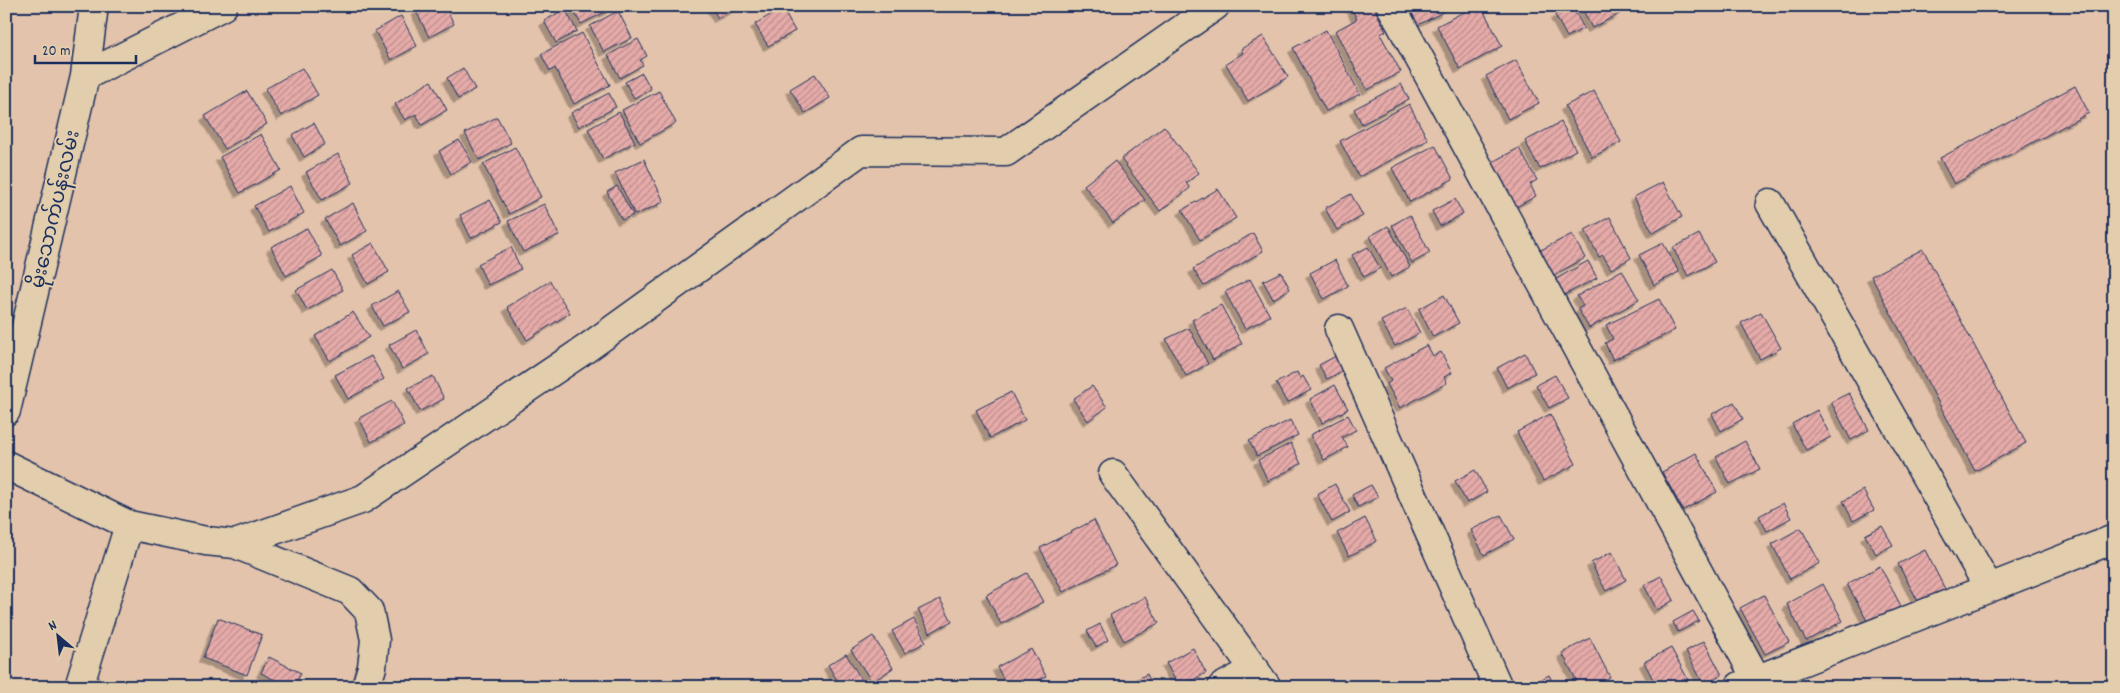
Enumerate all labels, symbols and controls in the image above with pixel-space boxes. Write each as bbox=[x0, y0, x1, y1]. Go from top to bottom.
scale bar bbox=[35, 32, 136, 64]
text: 20 m bbox=[42, 41, 70, 63]
street label: မိုးသောက်ပန်းလမ်း bbox=[22, 127, 89, 292]
north arrow bbox=[32, 610, 82, 660]
text: N bbox=[45, 616, 61, 637]

